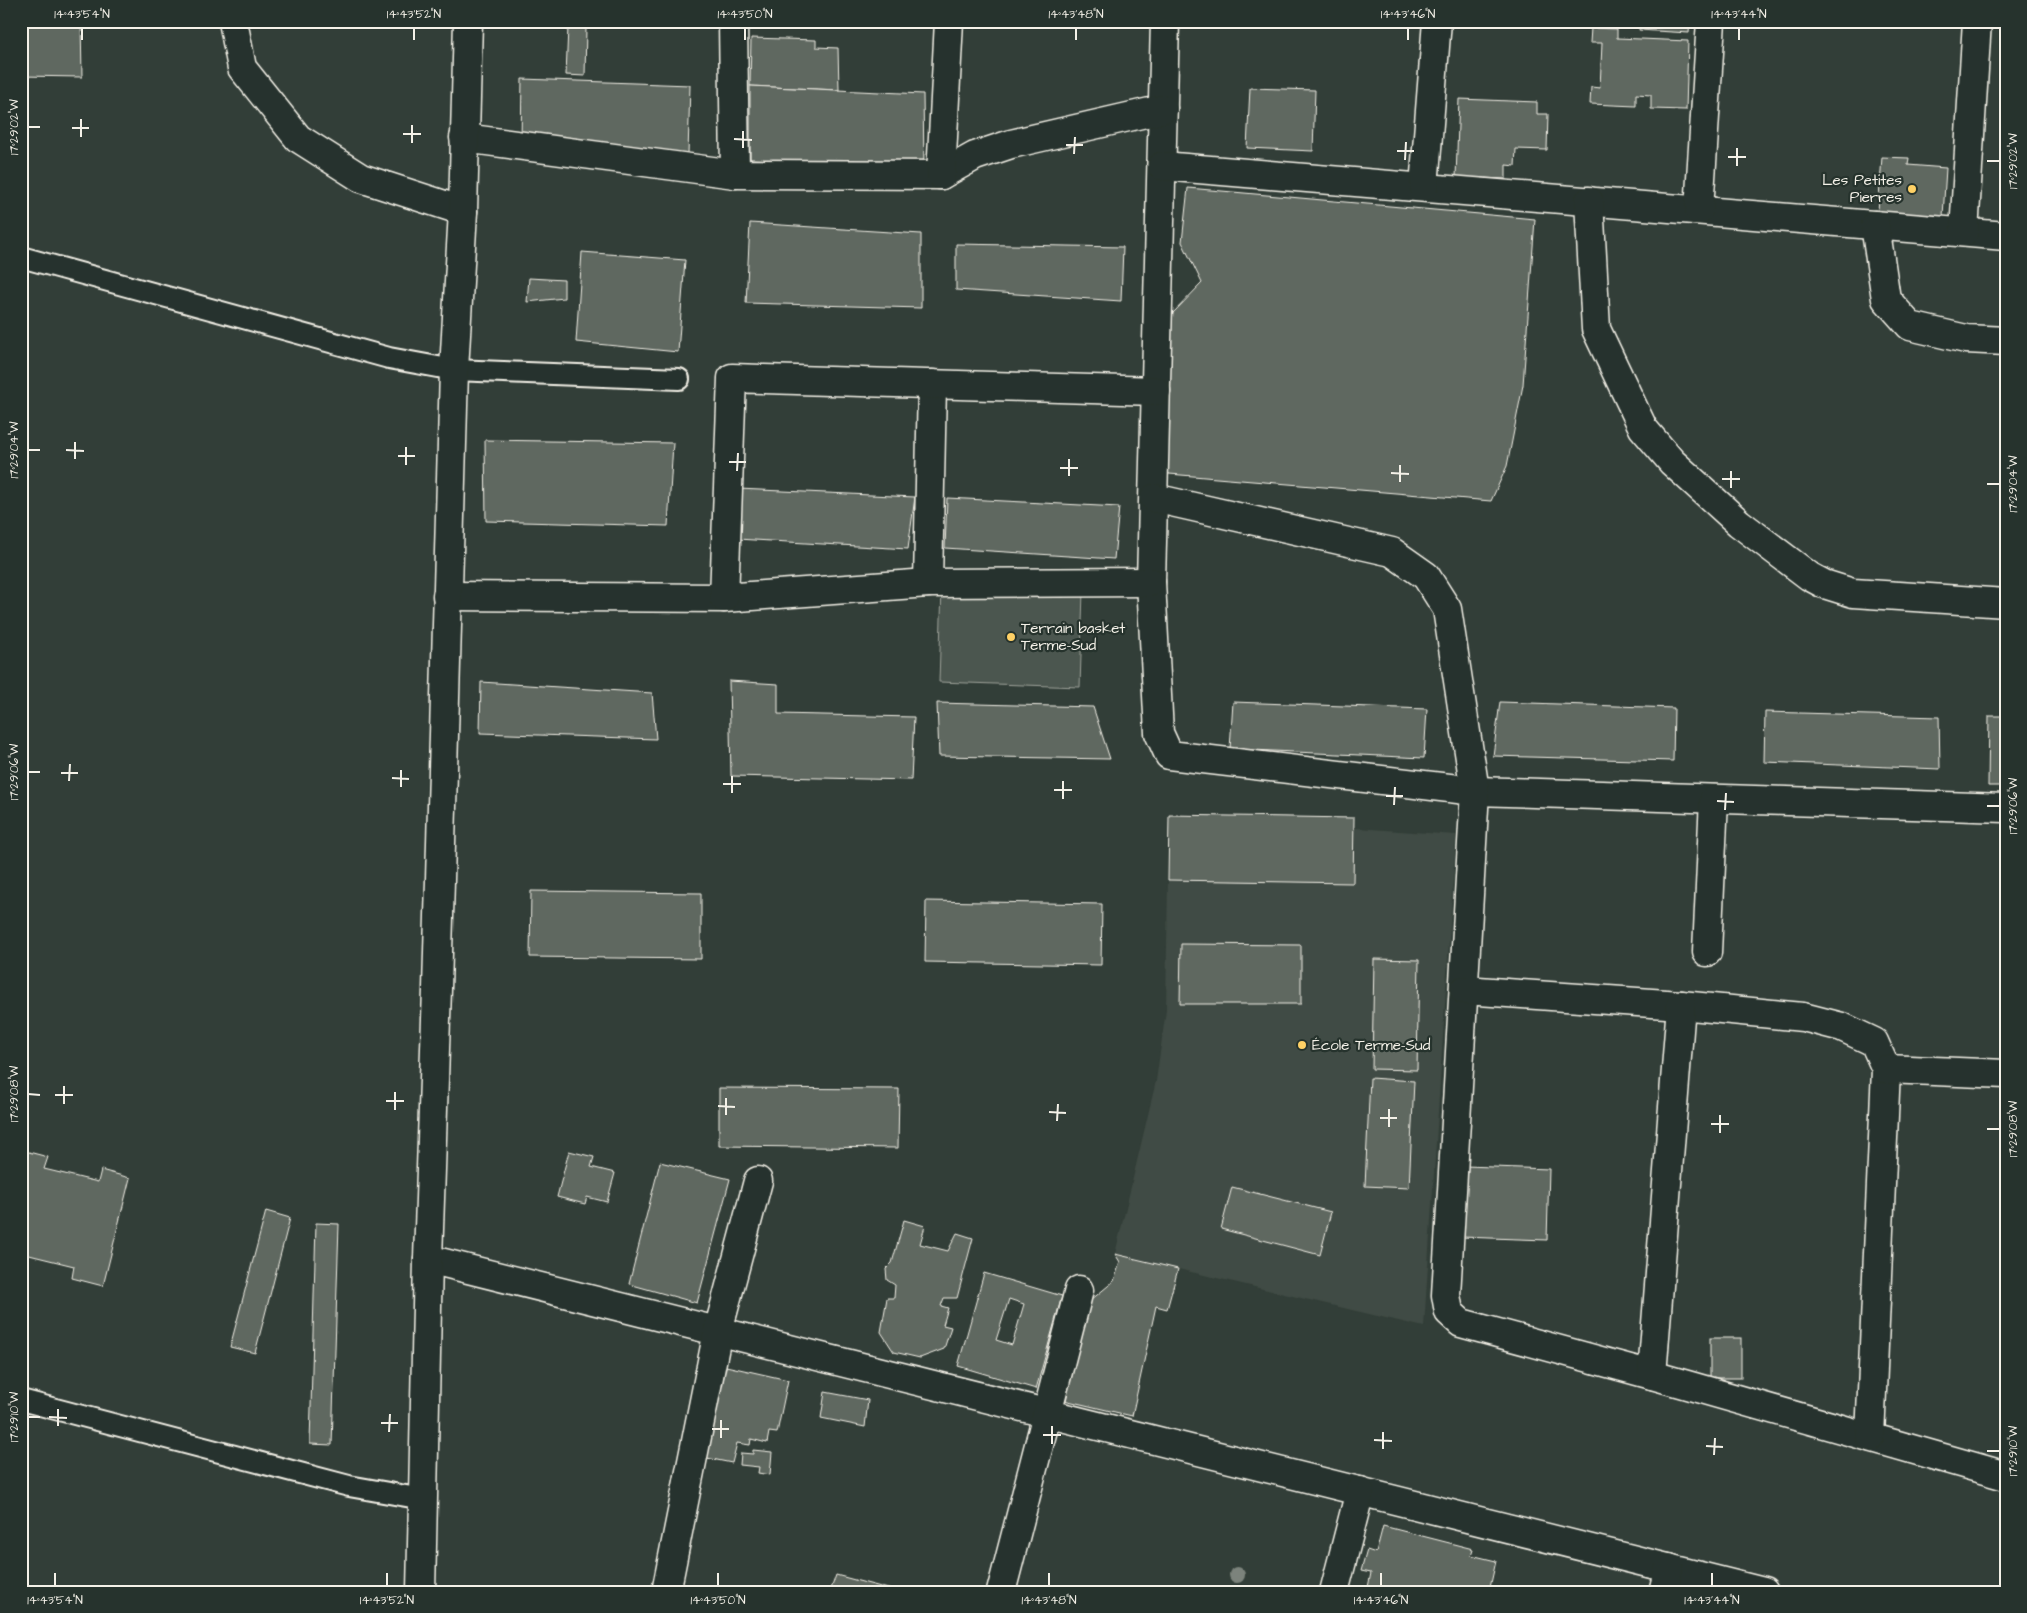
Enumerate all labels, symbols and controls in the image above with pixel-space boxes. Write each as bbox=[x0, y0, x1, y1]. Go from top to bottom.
text: 14°43'54"N bbox=[54, 6, 110, 23]
text: 14°43'52"N bbox=[387, 6, 442, 23]
text: 14°43'50"N bbox=[718, 6, 773, 23]
text: 14°43'48"N bbox=[1049, 6, 1104, 23]
text: 14°43'46"N bbox=[1381, 6, 1436, 23]
text: 14°43'44"N bbox=[1711, 6, 1767, 23]
text: 17°29'02"W bbox=[6, 98, 23, 155]
text: 17°29'02"W bbox=[2005, 132, 2022, 189]
place label: Les Petites Pierres bbox=[1822, 170, 1902, 208]
marker: Les Petites Pierres bbox=[1906, 183, 1918, 195]
text: 17°29'04"W bbox=[6, 421, 23, 479]
text: 17°29'04"W bbox=[2005, 455, 2022, 513]
place label: Terrain basket Terme-Sud bbox=[1021, 618, 1125, 656]
marker: Terrain basket Terme-Sud bbox=[1005, 631, 1017, 643]
text: 17°29'06"W bbox=[6, 743, 23, 800]
text: 17°29'06"W bbox=[2005, 777, 2022, 834]
place label: École Terme-Sud bbox=[1312, 1035, 1431, 1056]
marker: École Terme-Sud bbox=[1296, 1039, 1308, 1051]
text: 17°29'08"W bbox=[6, 1065, 23, 1122]
text: 17°29'08"W bbox=[2005, 1100, 2022, 1157]
text: 17°29'10"W bbox=[6, 1391, 23, 1442]
text: 17°29'10"W bbox=[2005, 1425, 2022, 1476]
text: 14°43'54"N bbox=[27, 1592, 83, 1609]
text: 14°43'52"N bbox=[360, 1592, 415, 1609]
text: 14°43'50"N bbox=[691, 1592, 746, 1609]
text: 14°43'48"N bbox=[1022, 1592, 1077, 1609]
text: 14°43'46"N bbox=[1354, 1592, 1409, 1609]
text: 14°43'44"N bbox=[1684, 1592, 1740, 1609]

